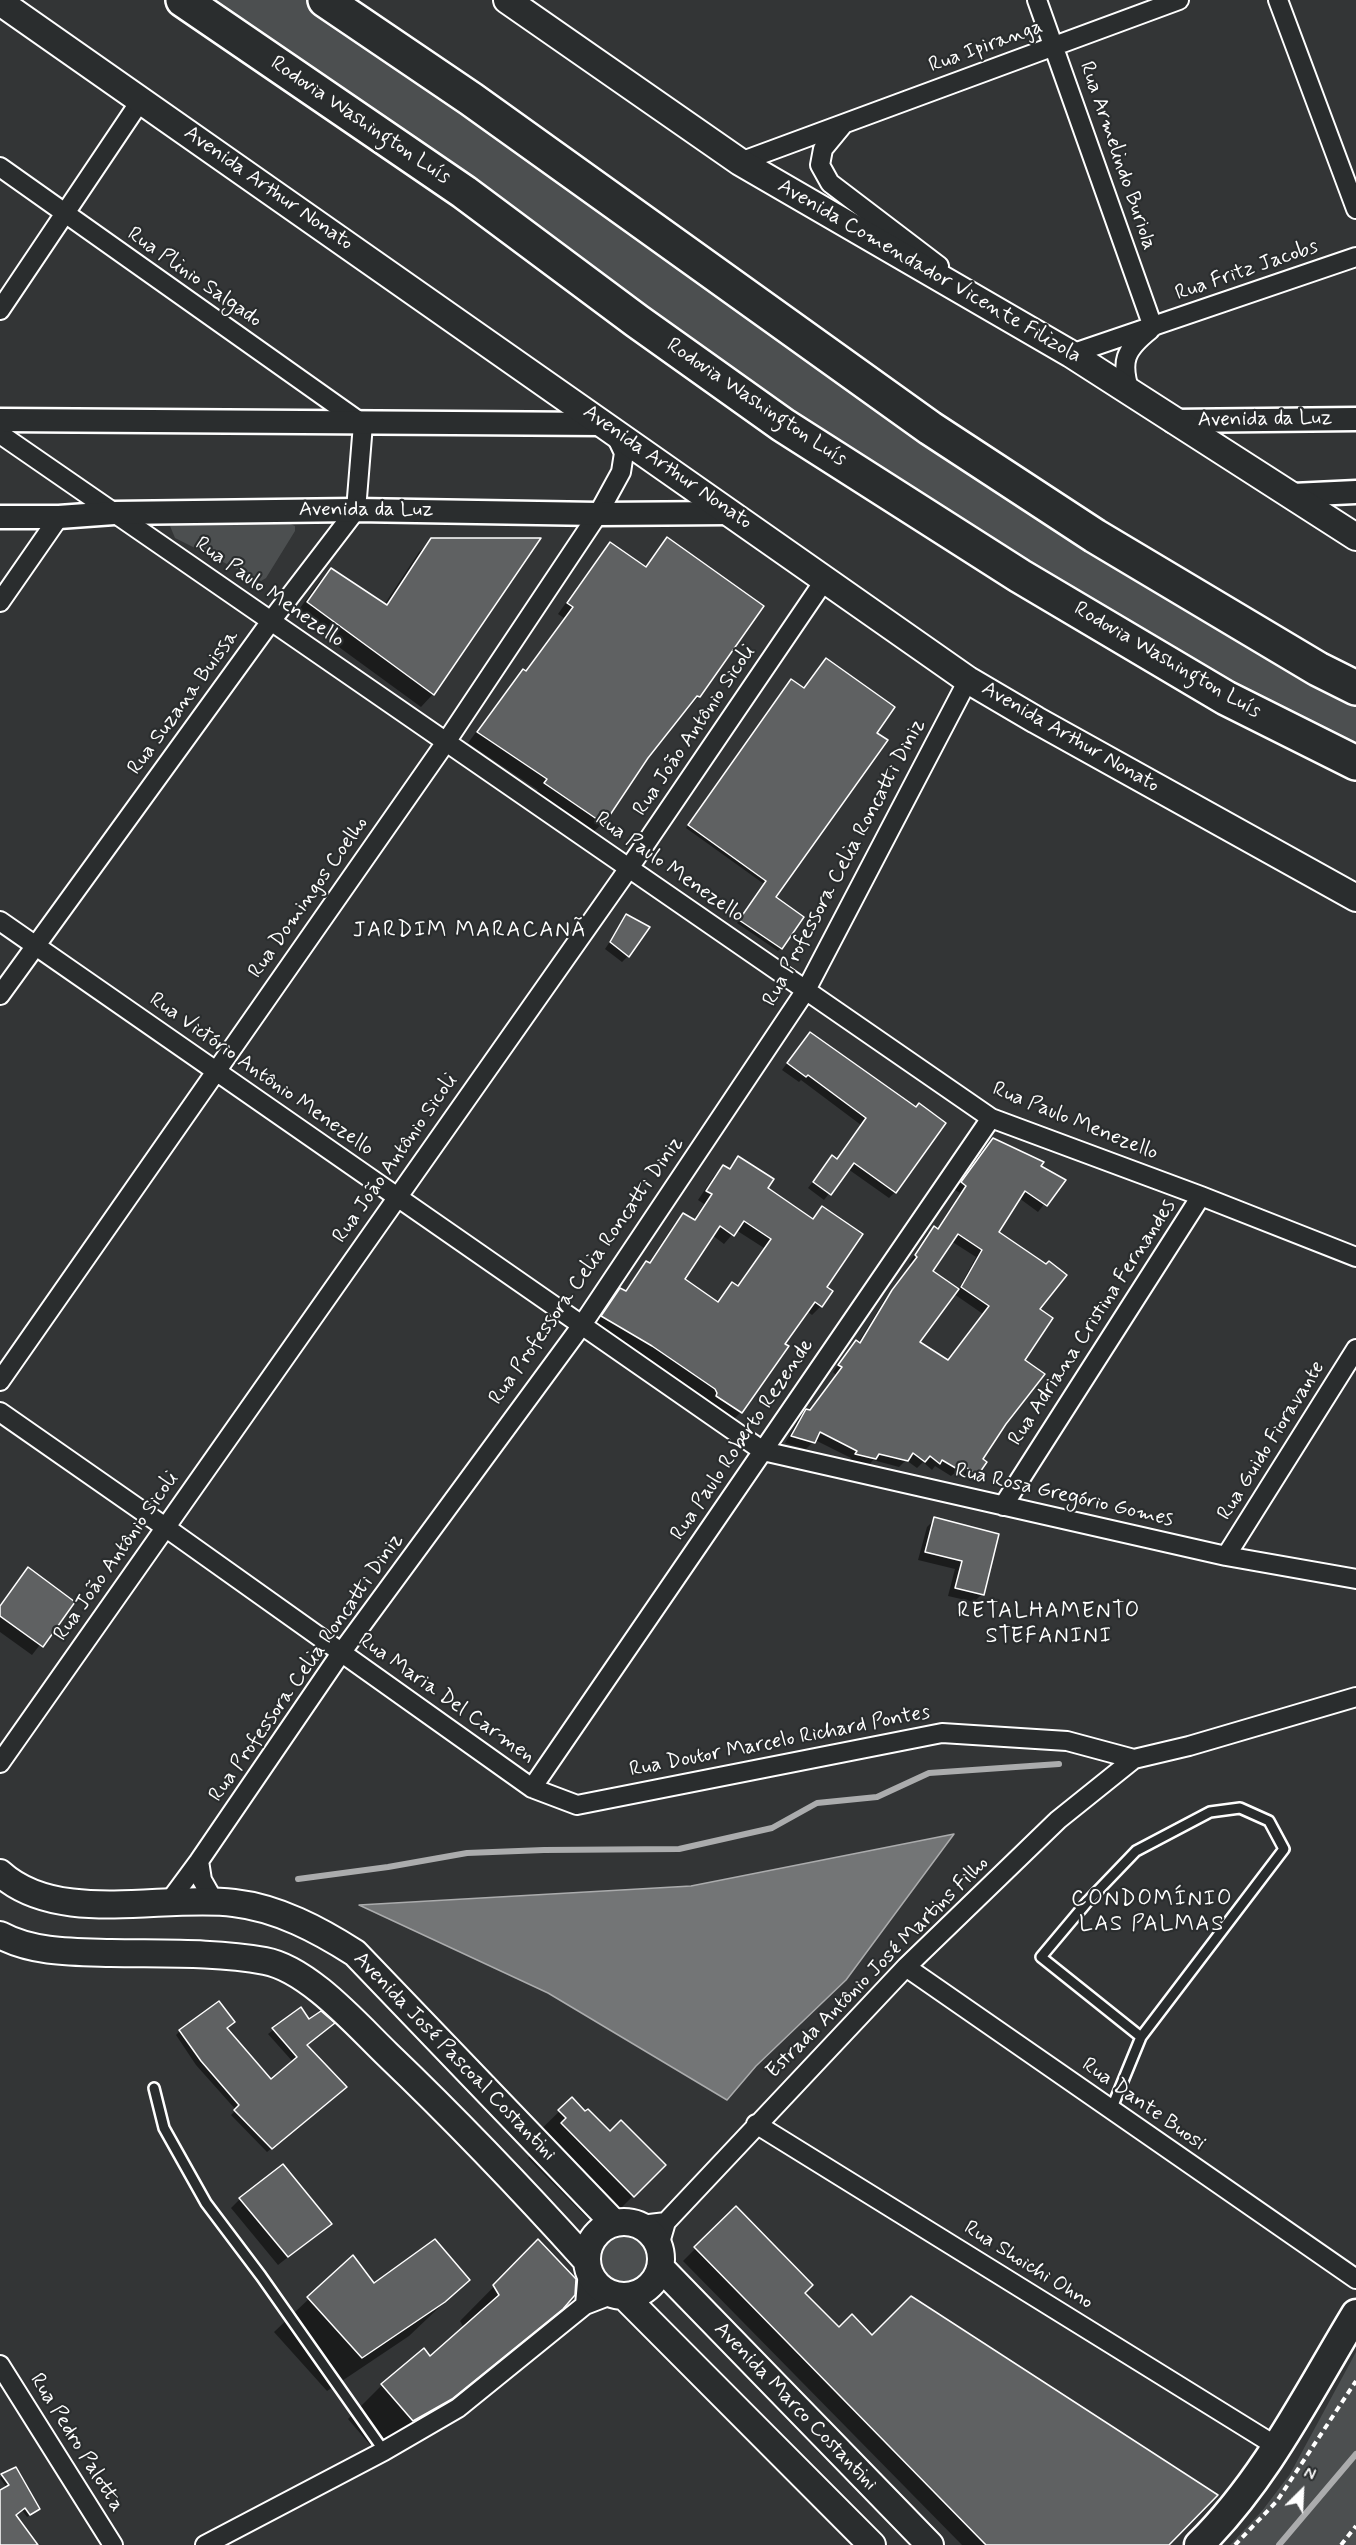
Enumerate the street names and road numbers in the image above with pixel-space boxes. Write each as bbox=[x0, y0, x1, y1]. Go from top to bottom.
street label: Rua Ipiranga bbox=[926, 15, 1046, 79]
street label: Rodovia Washington Luís bbox=[265, 51, 455, 191]
street label: Rua Armelindo Buriola bbox=[1073, 58, 1161, 254]
street label: Avenida Arthur Nonato bbox=[179, 121, 357, 257]
street label: Avenida Comendador Vicente Filizola bbox=[773, 174, 1085, 370]
street label: Rua Plinio Salgado bbox=[122, 222, 266, 334]
street label: Rua Fritz Jacobs bbox=[1172, 235, 1322, 307]
street label: Rodovia Washington Luís bbox=[661, 333, 851, 473]
street label: Avenida Arthur Nonato bbox=[578, 400, 756, 536]
street label: Avenida da Luz bbox=[1197, 406, 1333, 434]
street label: Avenida da Luz bbox=[299, 498, 433, 524]
street label: Rua Paulo Menezello bbox=[190, 532, 348, 654]
street label: Rodovia Washington Luís bbox=[1069, 597, 1265, 725]
street label: Rua Suzana Buissa bbox=[123, 626, 245, 780]
street label: Rua João Antônio Sicoli bbox=[628, 641, 762, 821]
street label: Avenida Arthur Nonato bbox=[977, 677, 1163, 799]
street label: Rua Professora Celia Roncatti Diniz bbox=[758, 715, 932, 1011]
street label: Rua Paulo Menezello bbox=[590, 807, 748, 929]
street label: Rua Domingos Coelho bbox=[244, 812, 374, 984]
street label: Rua Victório Antônio Menezello bbox=[144, 988, 378, 1162]
street label: Rua João Antônio Sicoli bbox=[328, 1070, 464, 1248]
street label: Rua Paulo Menezello bbox=[988, 1077, 1162, 1167]
street label: Rua Professora Celia Roncatti Diniz bbox=[484, 1132, 690, 1410]
street label: Rua Adriana Cristina Fernandes bbox=[1004, 1195, 1182, 1451]
street label: Rua Paulo Roberto Rezende bbox=[666, 1334, 820, 1546]
street label: Rua Guido Fioravante bbox=[1213, 1357, 1331, 1525]
street label: Rua Rosa Gregório Gomes bbox=[952, 1459, 1176, 1533]
street label: Rua João Antônio Sicoli bbox=[49, 1468, 185, 1646]
street label: Rua Professora Celia Roncatti Diniz bbox=[204, 1529, 410, 1807]
street label: Rua Maria Del Carmen bbox=[353, 1628, 539, 1770]
street label: Rua Doutor Marcelo Richard Pontes bbox=[628, 1700, 932, 1784]
street label: Estrada Antônio José Martins Filho bbox=[761, 1851, 995, 2085]
street label: Avenida José Pascoal Costantini bbox=[347, 1947, 561, 2167]
street label: Rua Dante Buosi bbox=[1076, 2053, 1210, 2157]
street label: Rua Shoichi Ohno bbox=[959, 2216, 1097, 2316]
street label: Avenida Marco Costantini bbox=[708, 2317, 882, 2497]
street label: Rua Pedro Palotta bbox=[23, 2369, 129, 2517]

